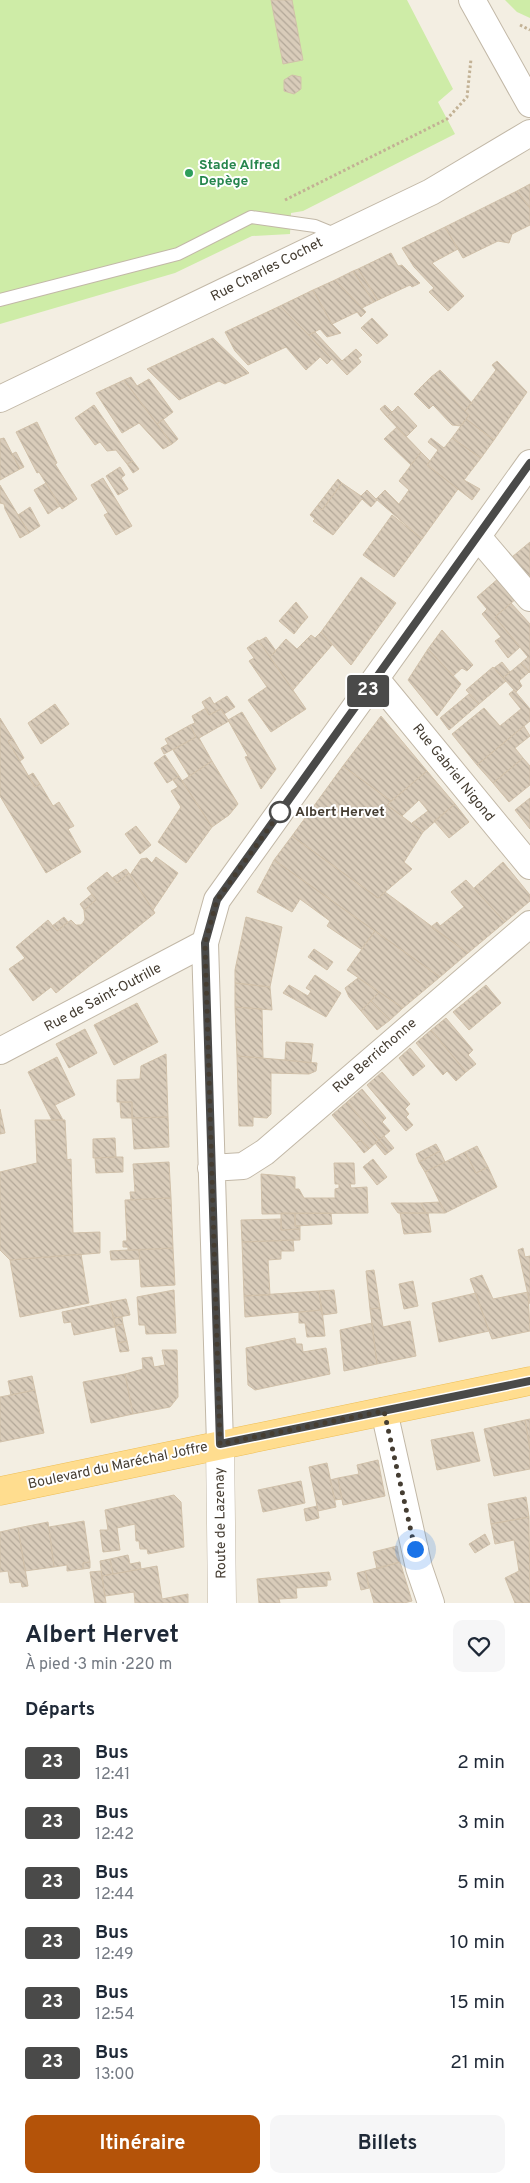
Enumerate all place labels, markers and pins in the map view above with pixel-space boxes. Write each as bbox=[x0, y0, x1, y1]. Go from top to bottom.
place label: Stade Alfred Depège bbox=[199, 157, 280, 190]
marker: Stade Alfred Depège bbox=[183, 167, 195, 179]
marker: Albert Hervet bbox=[269, 801, 291, 823]
place label: Albert Hervet bbox=[295, 804, 385, 821]

